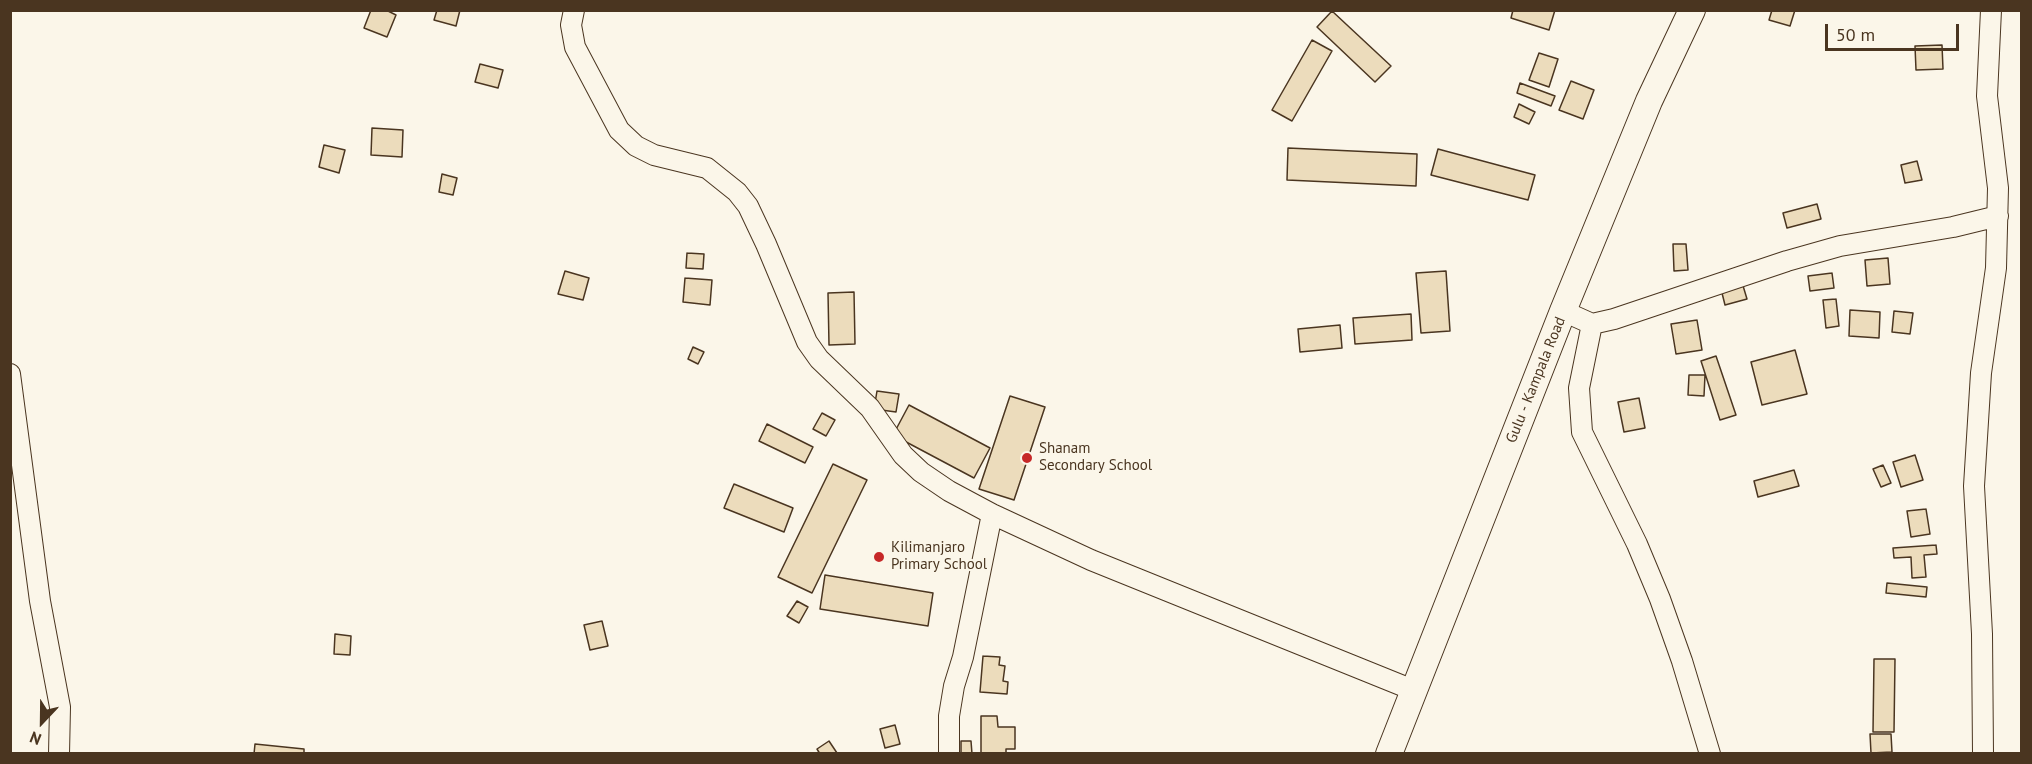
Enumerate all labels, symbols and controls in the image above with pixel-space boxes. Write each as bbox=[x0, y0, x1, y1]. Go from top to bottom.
scale bar bbox=[1828, 12, 1962, 50]
text: 50 m bbox=[1836, 23, 1875, 46]
street label: Gulu - Kampala Road bbox=[1502, 314, 1570, 446]
place label: Shanam Secondary School bbox=[1039, 440, 1152, 475]
marker: Shanam Secondary School bbox=[1020, 451, 1034, 465]
place label: Kilimanjaro Primary School bbox=[891, 539, 987, 574]
marker: Kilimanjaro Primary School bbox=[872, 550, 886, 564]
north arrow bbox=[12, 692, 72, 752]
text: N bbox=[27, 727, 44, 750]

